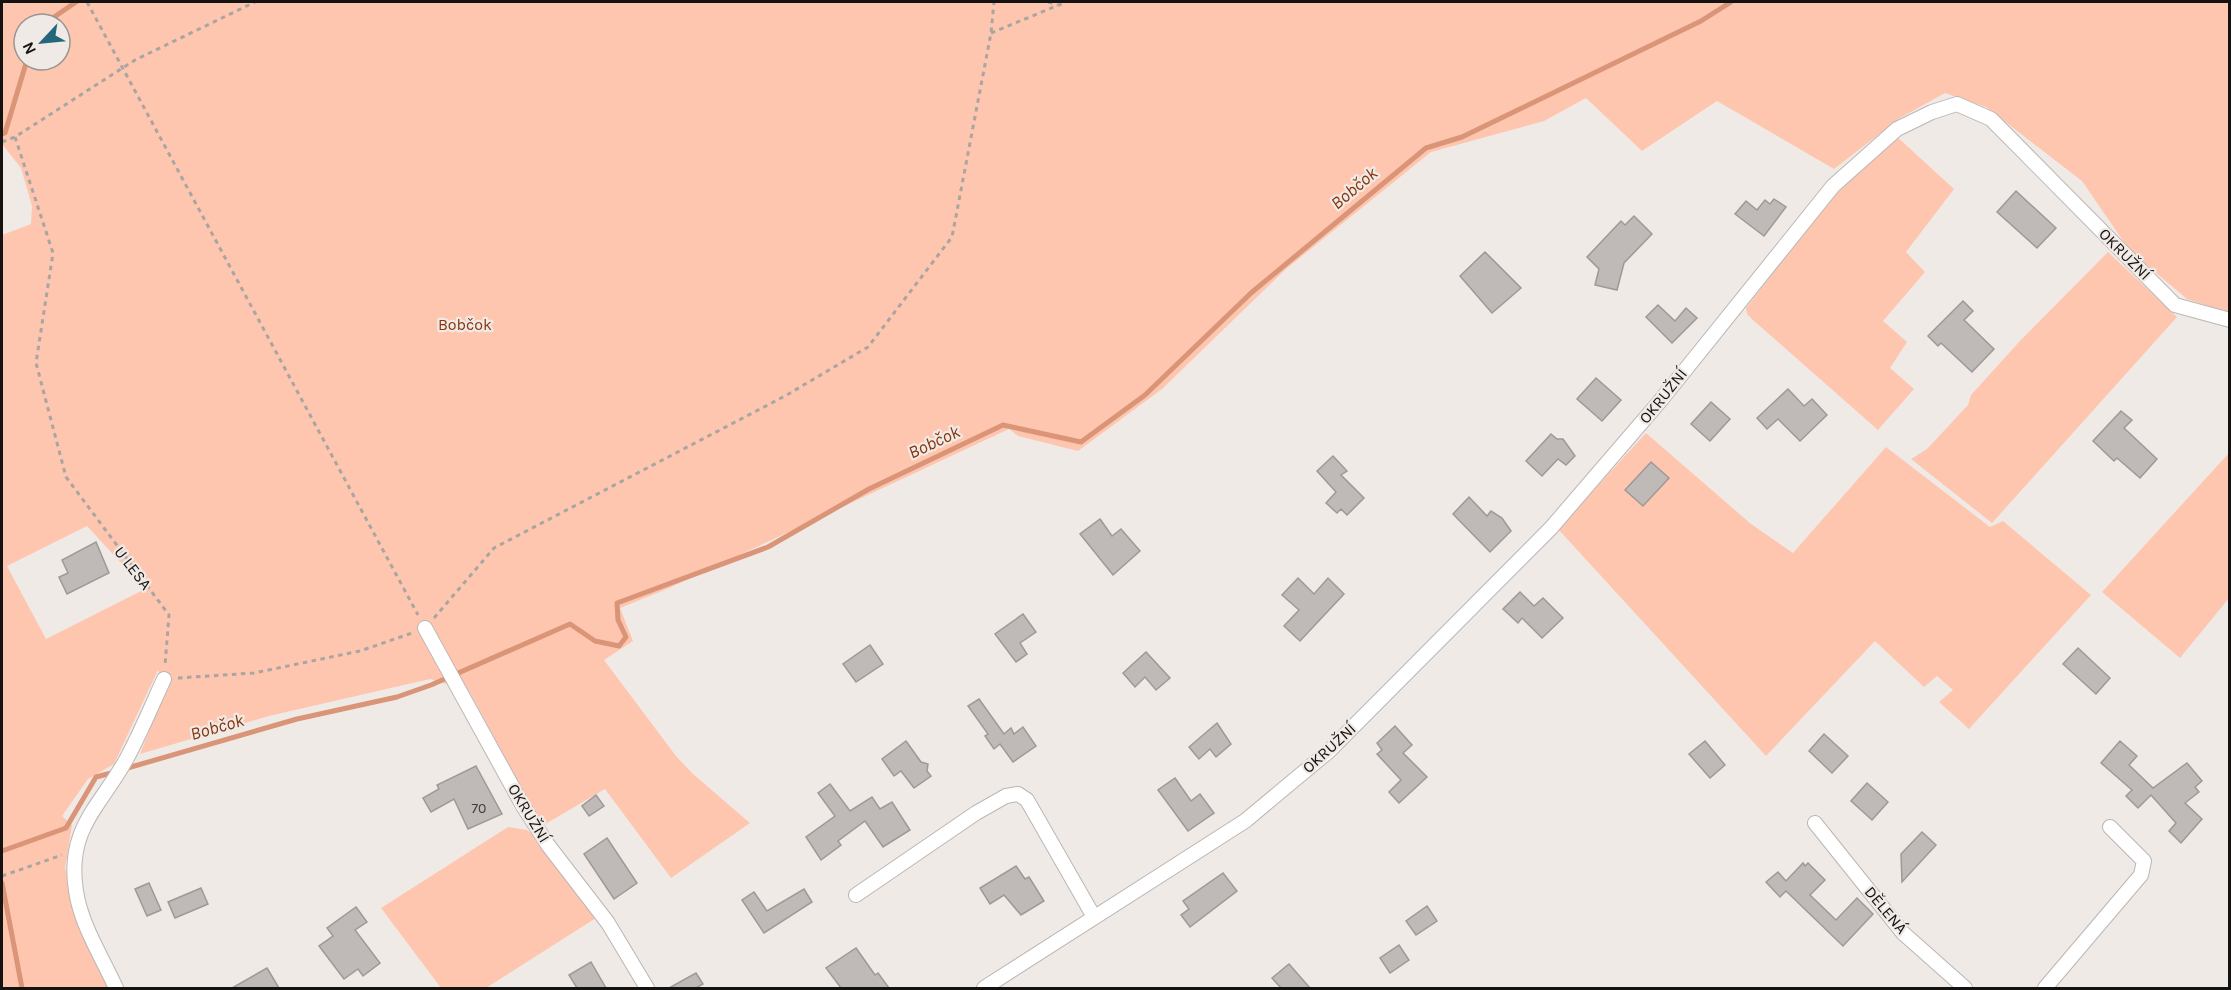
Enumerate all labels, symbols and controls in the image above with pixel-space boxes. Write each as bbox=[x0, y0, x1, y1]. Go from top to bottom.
north arrow bbox=[12, 12, 72, 72]
text: N bbox=[18, 39, 40, 58]
water label: Bobčok bbox=[1326, 161, 1383, 214]
street label: OKRUŽNÍ bbox=[2095, 224, 2155, 284]
park label: Bobčok bbox=[438, 315, 492, 334]
street label: OKRUŽNÍ bbox=[1635, 364, 1691, 427]
water label: Bobčok bbox=[905, 420, 964, 464]
street label: U LESA bbox=[110, 543, 156, 593]
water label: Bobčok bbox=[188, 709, 247, 745]
street label: OKRUŽNÍ bbox=[1298, 719, 1360, 777]
street label: OKRUŽNÍ bbox=[504, 780, 554, 846]
house number: 70 bbox=[472, 800, 486, 817]
street label: DĚLENÁ bbox=[1861, 882, 1911, 938]

